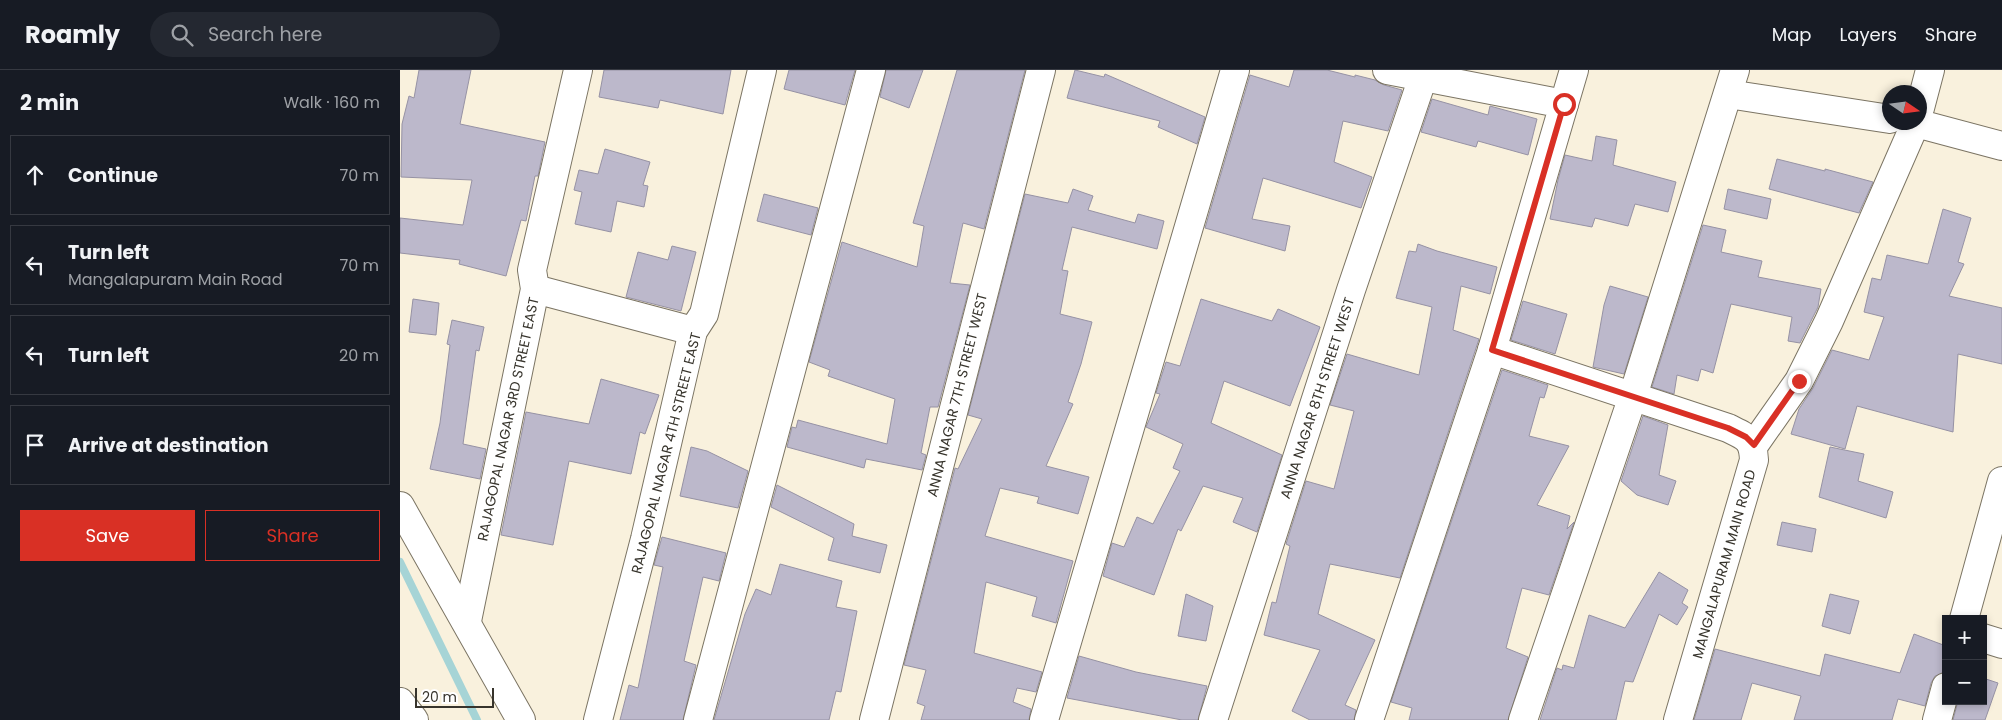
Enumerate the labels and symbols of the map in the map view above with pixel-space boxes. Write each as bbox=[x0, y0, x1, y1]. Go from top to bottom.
north arrow bbox=[1882, 85, 1927, 130]
route start bbox=[1553, 93, 1576, 116]
street label: ANNA NAGAR 7TH STREET WEST bbox=[922, 291, 992, 499]
street label: ANNA NAGAR 8TH STREET WEST bbox=[1275, 294, 1359, 501]
street label: RAJAGOPAL NAGAR 3RD STREET EAST bbox=[472, 295, 544, 543]
street label: RAJAGOPAL NAGAR 4TH STREET EAST bbox=[626, 330, 706, 576]
route end bbox=[1788, 370, 1811, 393]
street label: MANGALAPURAM MAIN ROAD bbox=[1687, 467, 1761, 661]
scale bar bbox=[415, 685, 494, 708]

